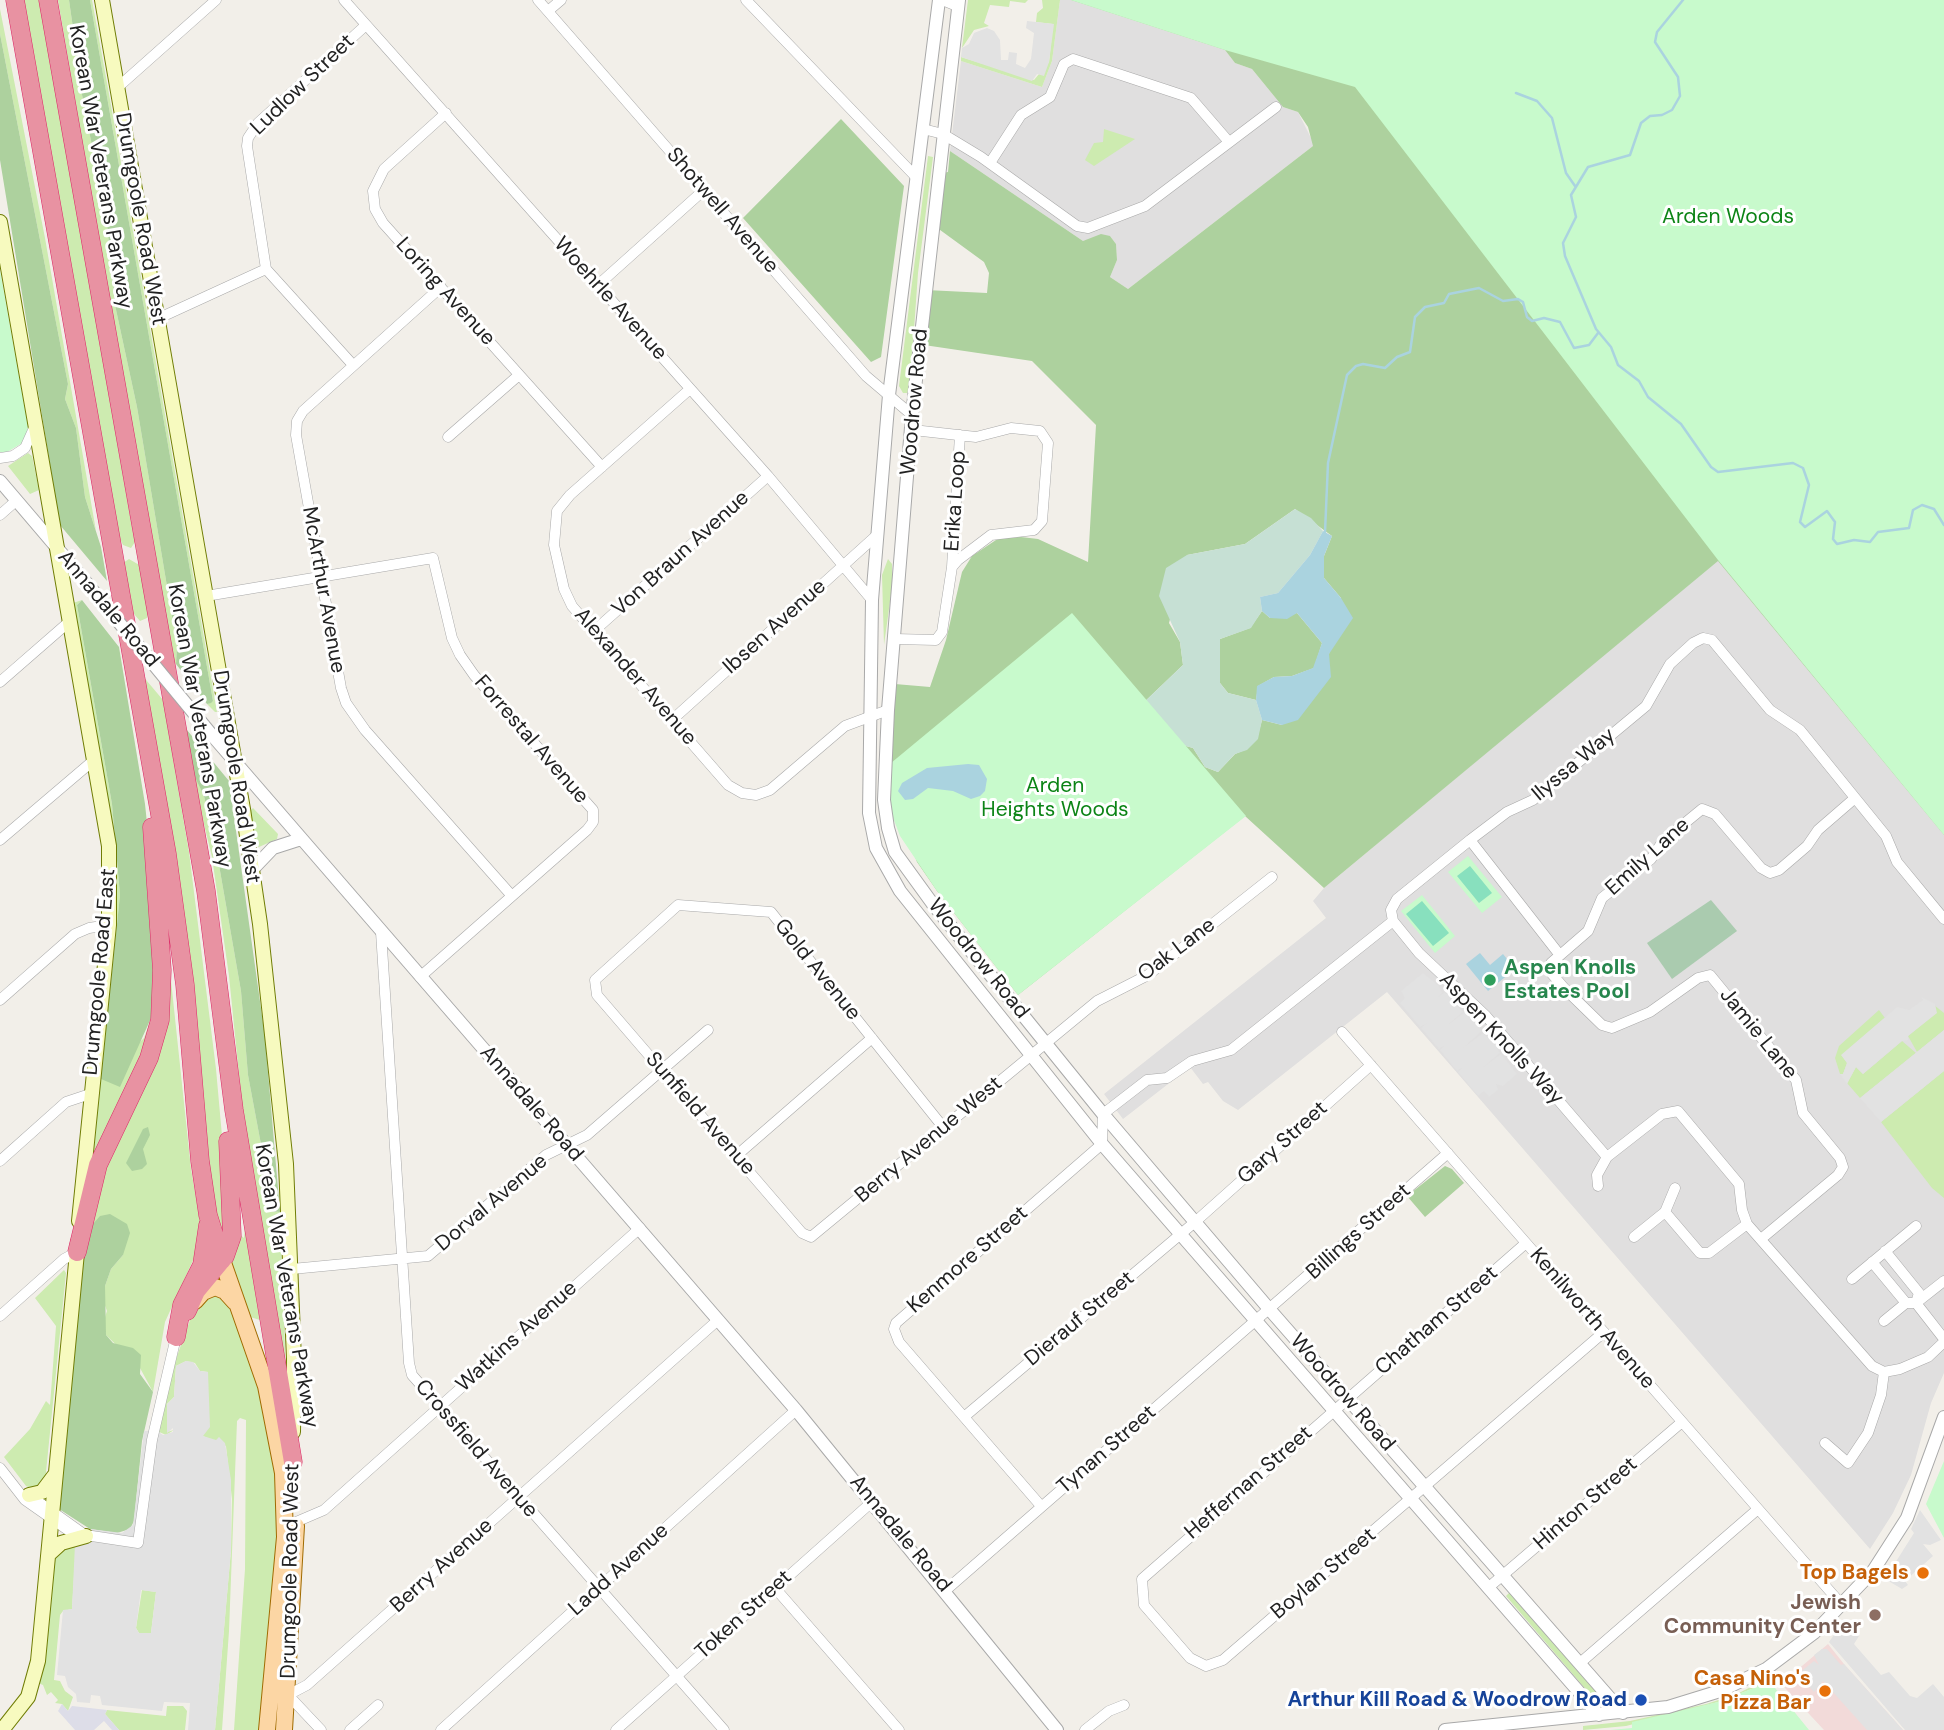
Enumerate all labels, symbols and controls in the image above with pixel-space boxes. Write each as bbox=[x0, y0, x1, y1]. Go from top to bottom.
street label: Korean War Veterans Parkway bbox=[63, 23, 137, 311]
street label: Ludlow Street bbox=[246, 29, 360, 141]
street label: Drumgoole Road West bbox=[109, 111, 171, 327]
street label: Shotwell Avenue bbox=[661, 143, 783, 279]
park label: Arden Woods bbox=[1662, 204, 1794, 230]
street label: Woehrle Avenue bbox=[548, 232, 672, 366]
street label: Loring Avenue bbox=[390, 233, 500, 351]
street label: Woodrow Road bbox=[896, 328, 934, 476]
street label: Erika Loop bbox=[940, 450, 972, 552]
street label: Von Braun Avenue bbox=[607, 486, 755, 622]
street label: McArthur Avenue bbox=[296, 505, 350, 675]
street label: Annadale Road bbox=[52, 545, 164, 673]
street label: Ibsen Avenue bbox=[718, 574, 832, 680]
street label: Korean War Veterans Parkway bbox=[162, 582, 236, 870]
street label: Alexander Avenue bbox=[569, 603, 701, 751]
street label: Drumgoole Road West bbox=[207, 669, 265, 885]
street label: Forrestal Avenue bbox=[468, 671, 594, 809]
street label: Ilyssa Way bbox=[1527, 723, 1621, 807]
park label: Arden Heights Woods bbox=[981, 773, 1129, 823]
street label: Emily Lane bbox=[1601, 813, 1695, 901]
street label: Drumgoole Road East bbox=[78, 868, 122, 1076]
street label: Woodrow Road bbox=[922, 894, 1034, 1024]
street label: Oak Lane bbox=[1133, 913, 1221, 987]
street label: Gold Avenue bbox=[768, 914, 866, 1026]
place label: Aspen Knolls Estates Pool bbox=[1504, 955, 1636, 1005]
street label: Aspen Knolls Way bbox=[1433, 968, 1569, 1110]
marker: Aspen Knolls Estates Pool bbox=[1482, 972, 1498, 988]
street label: Jamie Lane bbox=[1714, 983, 1802, 1085]
street label: Annadale Road bbox=[474, 1041, 588, 1167]
street label: Sunfield Avenue bbox=[640, 1047, 760, 1181]
street label: Berry Avenue West bbox=[850, 1071, 1008, 1209]
street label: Gary Street bbox=[1233, 1096, 1333, 1190]
street label: Korean War Veterans Parkway bbox=[249, 1142, 323, 1430]
street label: Dorval Avenue bbox=[431, 1149, 553, 1257]
street label: Billings Street bbox=[1302, 1179, 1416, 1285]
street label: Kenmore Street bbox=[903, 1201, 1033, 1319]
street label: Kenilworth Avenue bbox=[1524, 1243, 1660, 1395]
street label: Chatham Street bbox=[1371, 1261, 1503, 1381]
street label: Dierauf Street bbox=[1020, 1266, 1140, 1372]
street label: Watkins Avenue bbox=[451, 1276, 583, 1398]
street label: Woodrow Road bbox=[1284, 1329, 1400, 1457]
street label: Crossfield Avenue bbox=[409, 1375, 543, 1523]
street label: Tynan Street bbox=[1052, 1400, 1162, 1500]
street label: Heffernan Street bbox=[1180, 1421, 1318, 1545]
street label: Hinton Street bbox=[1529, 1452, 1643, 1556]
street label: Drumgoole Road West bbox=[277, 1463, 305, 1679]
street label: Annadale Road bbox=[844, 1470, 956, 1598]
street label: Berry Avenue bbox=[386, 1514, 498, 1618]
street label: Ladd Avenue bbox=[564, 1519, 674, 1621]
street label: Boylan Street bbox=[1266, 1523, 1382, 1625]
place label: Top Bagels bbox=[1800, 1560, 1909, 1586]
street label: Token Street bbox=[691, 1565, 797, 1665]
marker: Top Bagels bbox=[1915, 1565, 1931, 1581]
place label: Jewish Community Center bbox=[1664, 1590, 1861, 1640]
marker: Jewish Community Center bbox=[1867, 1607, 1883, 1623]
place label: Casa Nino's Pizza Bar bbox=[1694, 1666, 1811, 1716]
marker: Casa Nino's Pizza Bar bbox=[1817, 1683, 1833, 1699]
place label: Arthur Kill Road & Woodrow Road bbox=[1287, 1687, 1627, 1713]
marker: Arthur Kill Road & Woodrow Road bbox=[1633, 1692, 1649, 1708]

